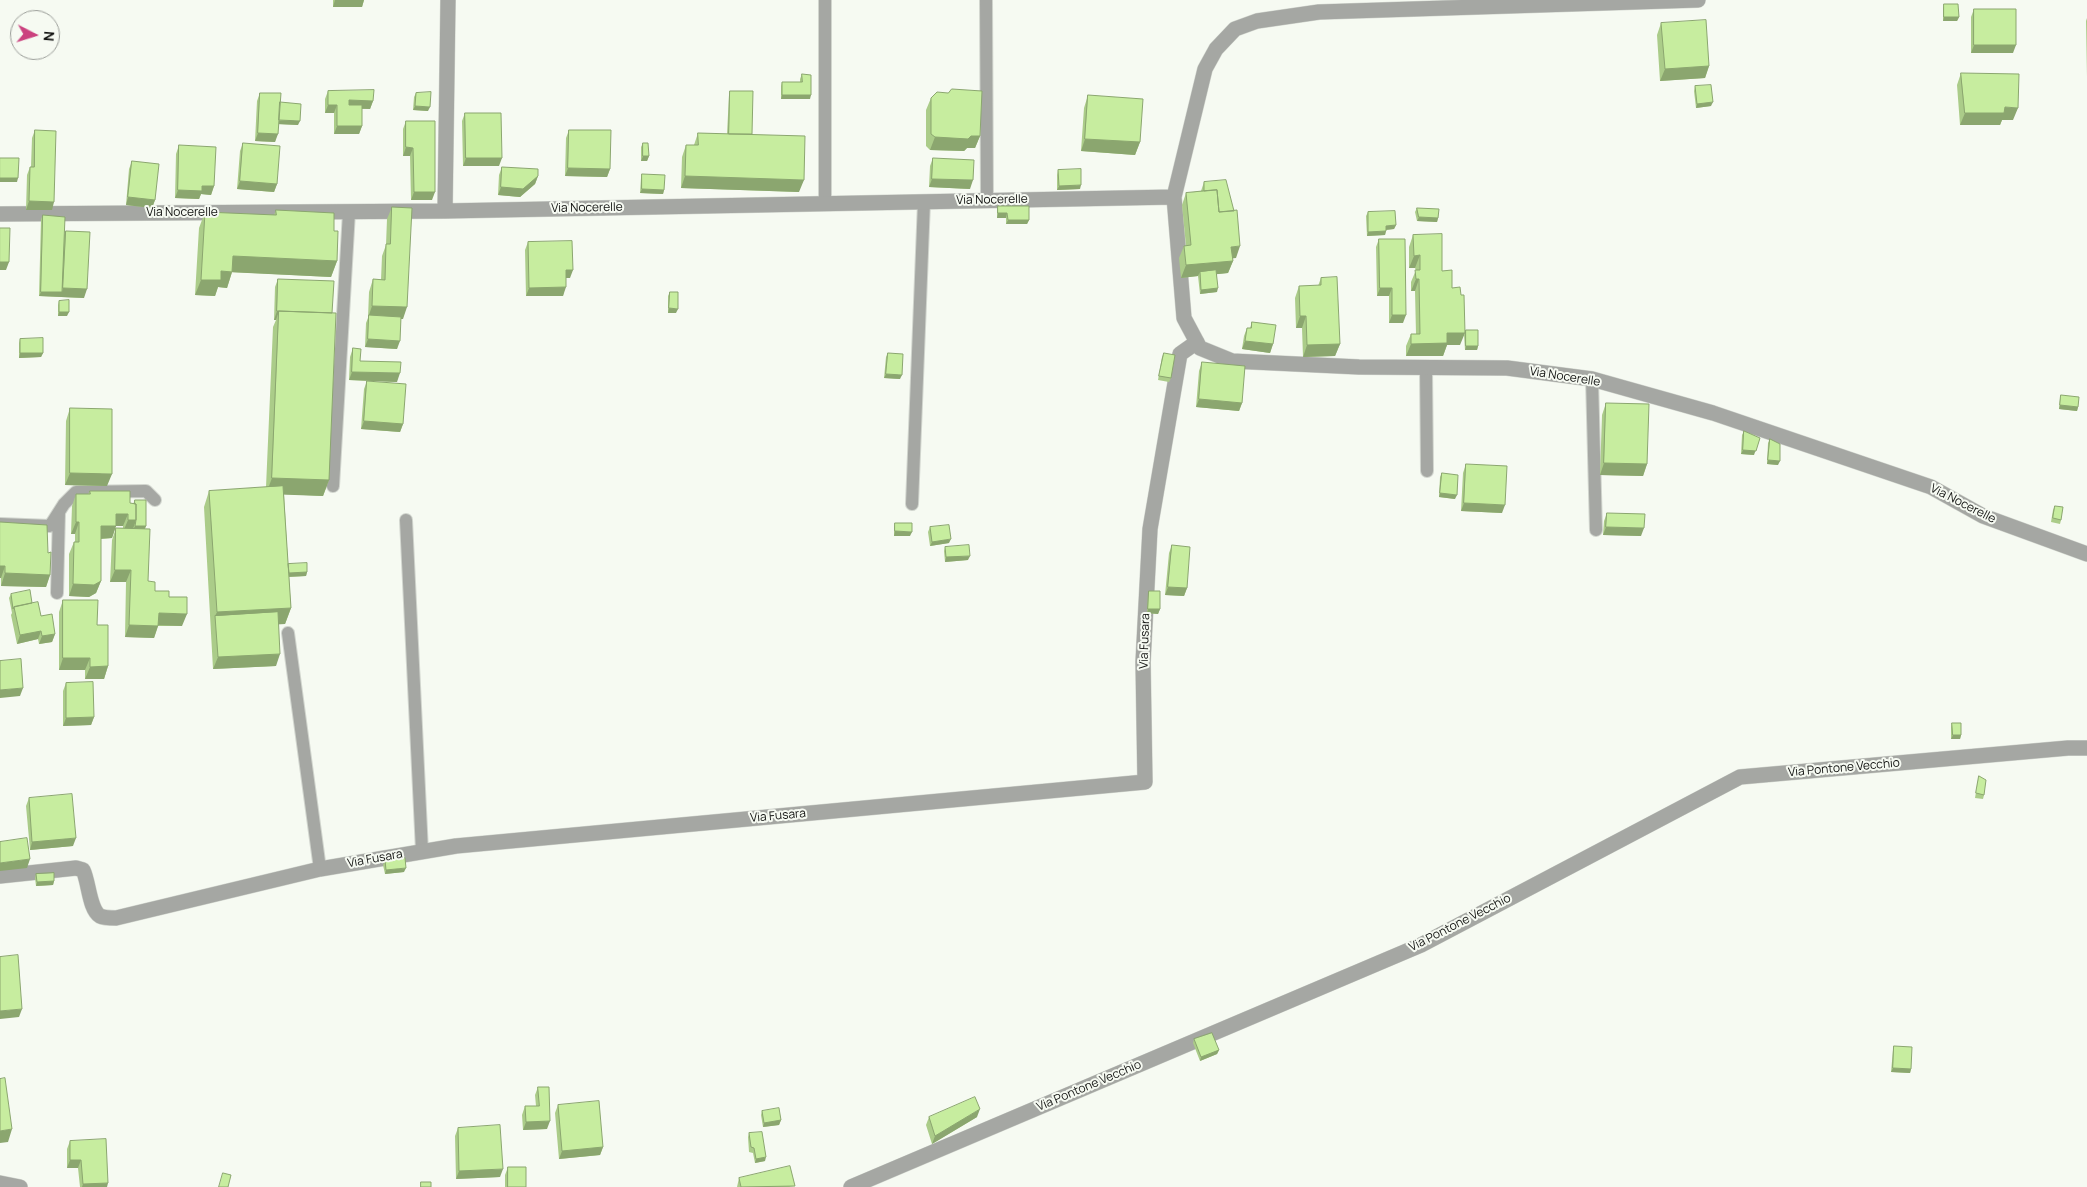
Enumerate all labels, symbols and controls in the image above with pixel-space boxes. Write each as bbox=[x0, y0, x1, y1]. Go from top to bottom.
north arrow bbox=[10, 10, 60, 60]
text: N bbox=[40, 30, 59, 42]
street label: Via Nocerelle bbox=[956, 192, 1028, 208]
street label: Via Nocerelle bbox=[551, 200, 623, 216]
street label: Via Nocerelle bbox=[146, 206, 218, 220]
street label: Via Nocerelle bbox=[1529, 364, 1601, 390]
street label: Via Nocerelle bbox=[1928, 481, 1998, 527]
street label: Via Fusara bbox=[1137, 613, 1153, 669]
street label: Via Pontone Vecchio bbox=[1788, 756, 1900, 780]
street label: Via Fusara bbox=[750, 806, 806, 826]
street label: Via Fusara bbox=[346, 847, 404, 871]
street label: Via Pontone Vecchio bbox=[1407, 891, 1513, 955]
street label: Via Pontone Vecchio bbox=[1035, 1057, 1143, 1115]

